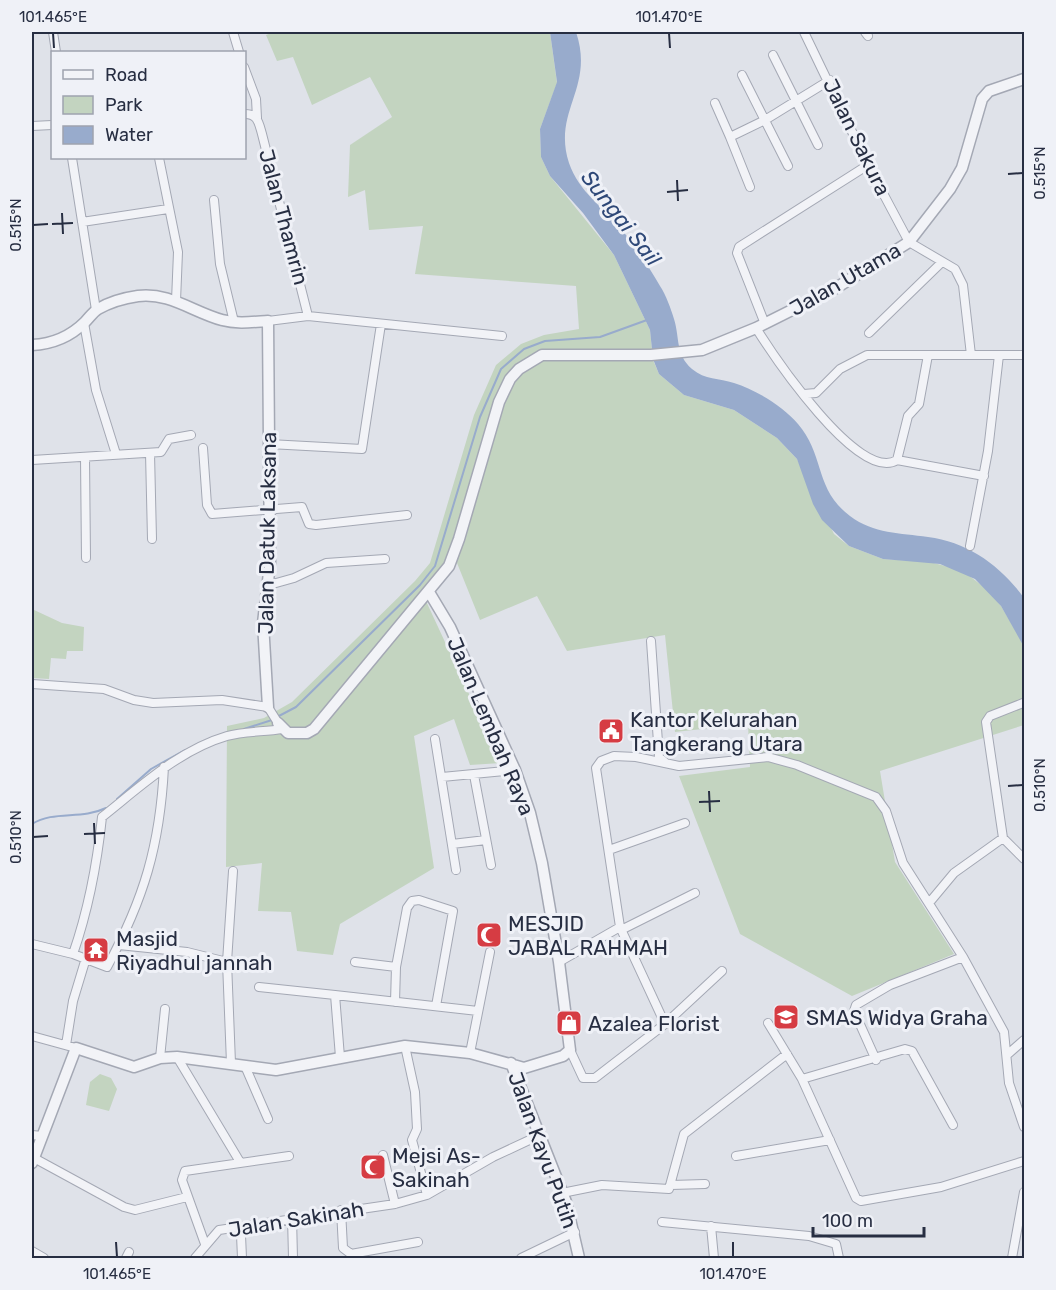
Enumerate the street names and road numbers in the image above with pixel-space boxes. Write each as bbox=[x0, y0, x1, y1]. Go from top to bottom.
street label: Jalan Sakura bbox=[818, 74, 896, 200]
street label: Jalan Thamrin bbox=[254, 146, 314, 288]
street label: Jalan Utama bbox=[785, 237, 905, 321]
street label: Jalan Datuk Laksana bbox=[253, 431, 281, 635]
street label: Jalan Lembah Raya bbox=[442, 633, 540, 819]
street label: Jalan Kayu Putih bbox=[503, 1068, 583, 1232]
street label: Jalan Sakinah bbox=[226, 1196, 366, 1242]

